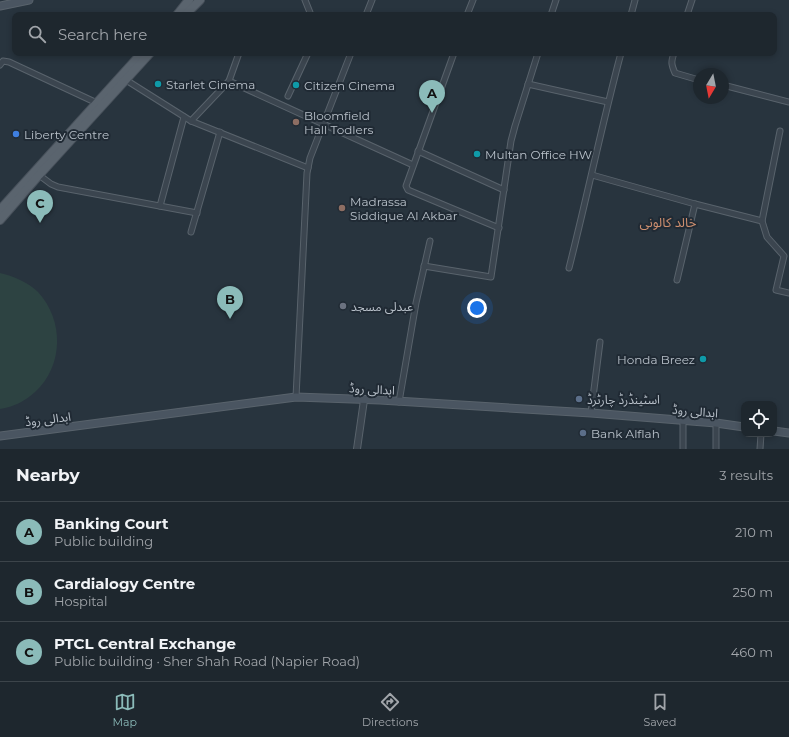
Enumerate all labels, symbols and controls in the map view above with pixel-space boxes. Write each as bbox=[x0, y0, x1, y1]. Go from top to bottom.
search box bbox=[12, 12, 777, 56]
icon: search bbox=[26, 23, 48, 45]
text: Search here bbox=[58, 25, 147, 44]
north arrow bbox=[693, 68, 729, 104]
place label: Starlet Cinema bbox=[166, 77, 255, 92]
place label: Citizen Cinema bbox=[304, 78, 395, 93]
marker: Starlet Cinema bbox=[153, 79, 163, 89]
marker: Citizen Cinema bbox=[291, 80, 301, 90]
pin: A bbox=[419, 80, 445, 113]
place label: Bloomfield Hall Todlers bbox=[304, 108, 374, 137]
marker: Bloomfield Hall Todlers bbox=[291, 117, 301, 127]
place label: Liberty Centre bbox=[24, 127, 109, 142]
marker: Liberty Centre bbox=[11, 129, 21, 139]
place label: Multan Office HW bbox=[485, 147, 592, 162]
marker: Multan Office HW bbox=[472, 149, 482, 159]
pin: C bbox=[27, 190, 53, 223]
place label: Madrassa Siddique Al Akbar bbox=[350, 194, 458, 223]
marker: Madrassa Siddique Al Akbar bbox=[337, 203, 347, 213]
district label: خالد کالونی bbox=[640, 214, 697, 231]
pin: B bbox=[217, 286, 243, 319]
your location bbox=[467, 298, 487, 318]
place label: عبدلی مسجد bbox=[351, 299, 413, 314]
marker: عبدلی مسجد bbox=[338, 301, 348, 311]
place label: Honda Breez bbox=[617, 352, 695, 367]
marker: Honda Breez bbox=[698, 354, 708, 364]
street label: ابدالی روڈ bbox=[349, 380, 395, 398]
place label: اسٹینڈرڈ چارٹرڈ bbox=[587, 392, 660, 408]
marker: اسٹینڈرڈ چارٹرڈ bbox=[574, 394, 584, 404]
map controls bbox=[741, 401, 777, 437]
button: locate bbox=[741, 401, 777, 437]
street label: ابدالی روڈ bbox=[671, 402, 719, 421]
street label: ابدالی روڈ bbox=[24, 409, 72, 429]
place label: Bank Alflah bbox=[591, 426, 660, 441]
marker: Bank Alflah bbox=[578, 428, 588, 438]
text: Nearby bbox=[16, 465, 80, 485]
text: 3 results bbox=[719, 467, 773, 483]
text: Banking Court bbox=[54, 514, 169, 533]
text: A bbox=[24, 524, 34, 540]
text: 210 m bbox=[735, 524, 773, 540]
text: Public building bbox=[54, 533, 153, 549]
text: Cardialogy Centre bbox=[54, 574, 195, 593]
text: B bbox=[24, 584, 34, 600]
text: 250 m bbox=[732, 584, 773, 600]
text: Hospital bbox=[54, 593, 107, 609]
text: PTCL Central Exchange bbox=[54, 634, 236, 653]
text: C bbox=[24, 644, 34, 660]
text: 460 m bbox=[731, 644, 773, 660]
text: Public building · Sher Shah Road (Napier Road) bbox=[54, 653, 360, 669]
tab: Map bbox=[113, 691, 137, 729]
tab: Directions bbox=[362, 691, 418, 729]
tab: Saved bbox=[643, 691, 676, 729]

